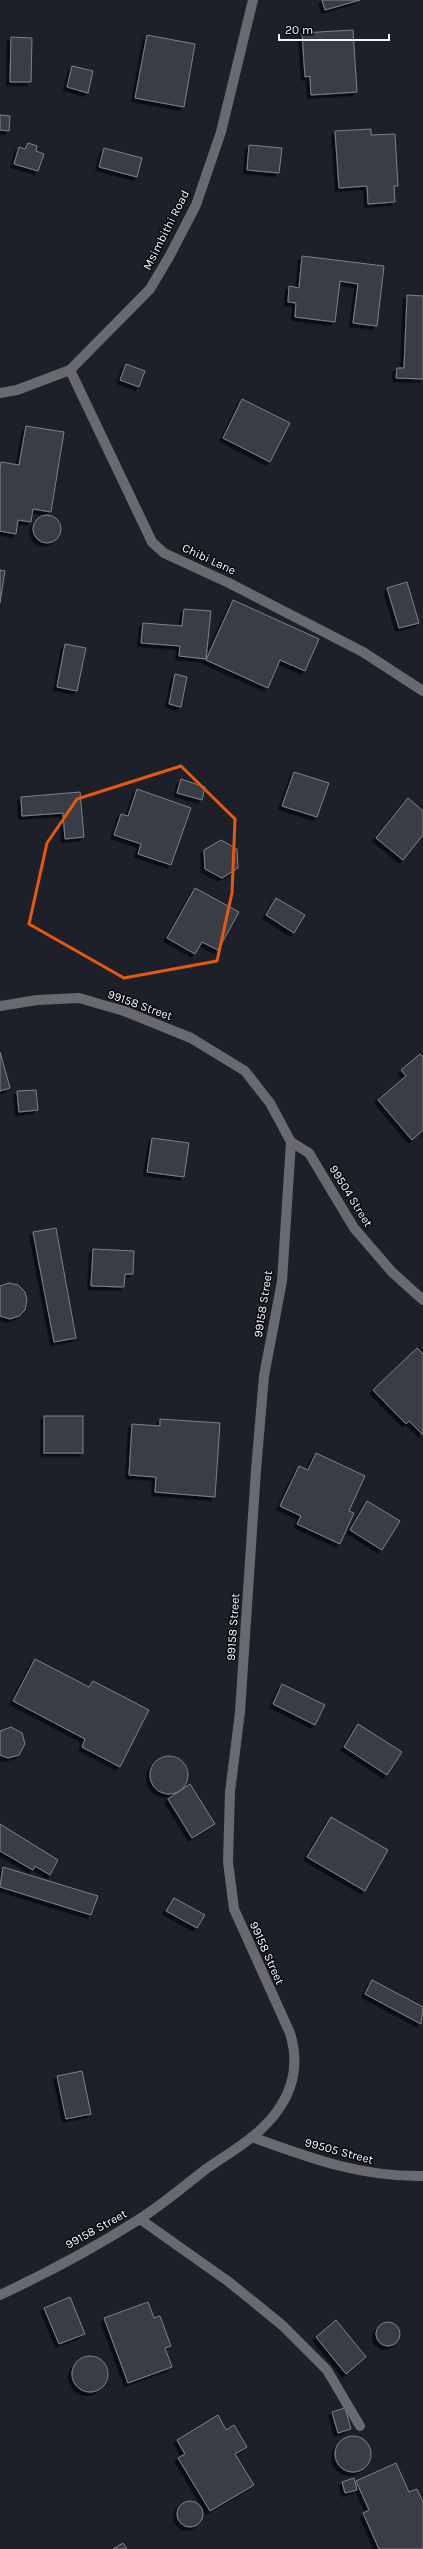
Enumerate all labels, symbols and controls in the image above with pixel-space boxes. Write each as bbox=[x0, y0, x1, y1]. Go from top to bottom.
scale bar bbox=[279, 16, 389, 42]
text: 20 m bbox=[285, 23, 313, 37]
street label: Msimbithi Road bbox=[140, 188, 192, 272]
street label: Chibi Lane bbox=[180, 541, 238, 577]
street label: 99158 Street bbox=[106, 987, 175, 1023]
street label: 99504 Street bbox=[326, 1162, 376, 1230]
street label: 99158 Street bbox=[251, 1269, 275, 1339]
street label: 99158 Street bbox=[224, 1592, 242, 1661]
street label: 99158 Street bbox=[247, 1919, 287, 1987]
street label: 99505 Street bbox=[303, 2135, 375, 2167]
street label: 99158 Street bbox=[63, 2206, 129, 2252]

